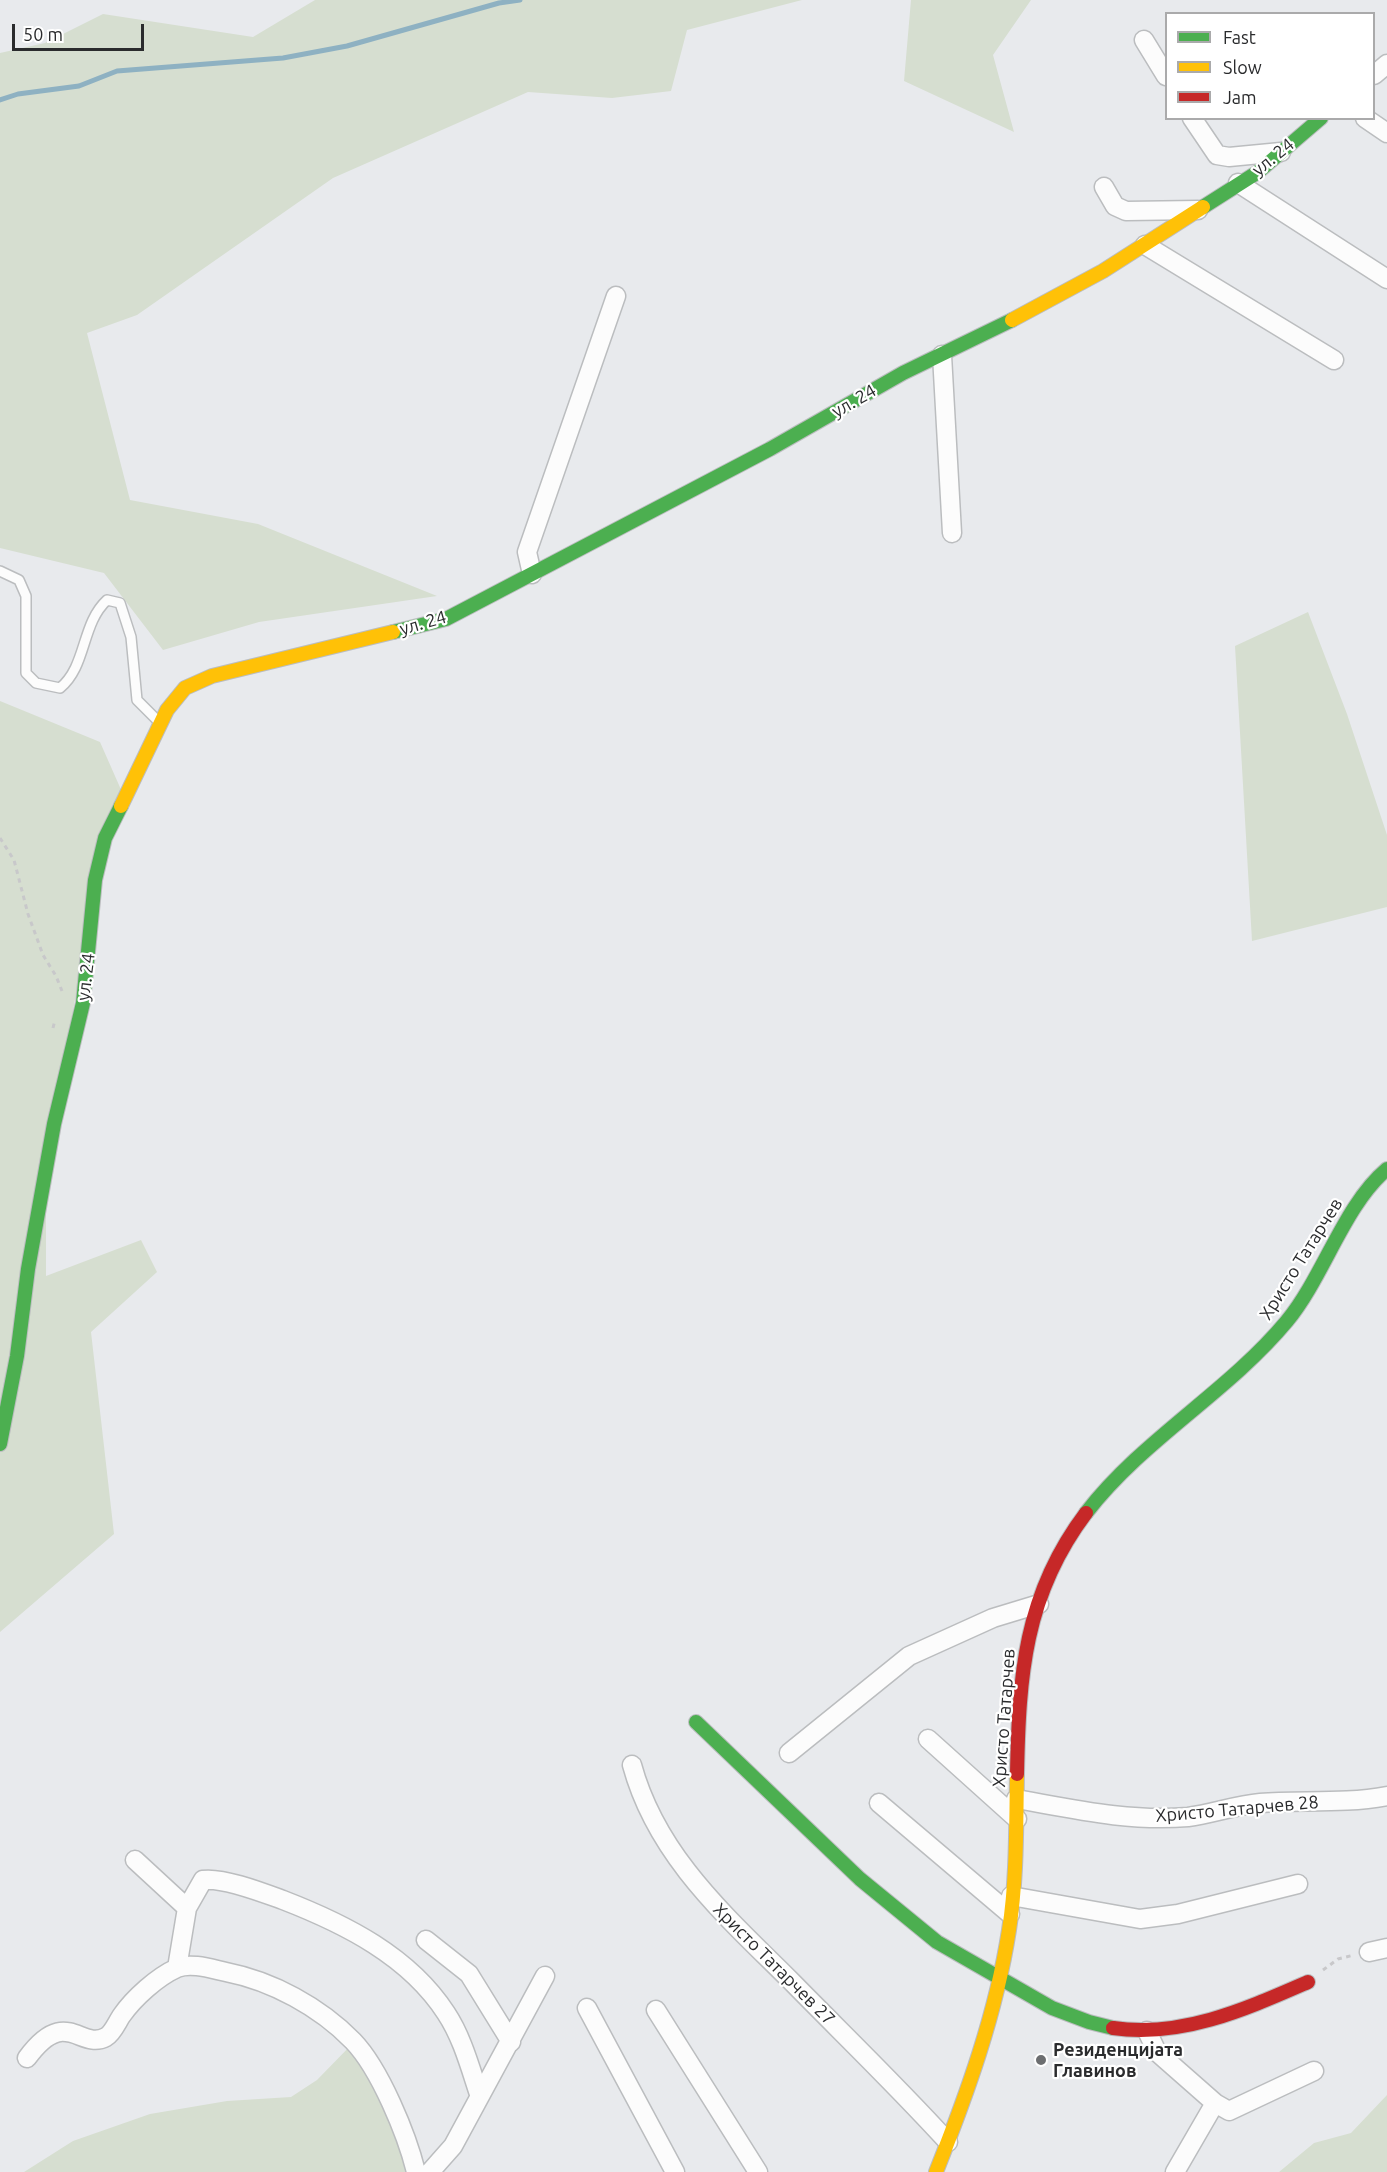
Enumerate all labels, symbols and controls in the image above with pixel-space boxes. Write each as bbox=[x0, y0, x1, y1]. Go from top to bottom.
scale bar bbox=[15, 12, 147, 50]
legend bbox=[1165, 12, 1375, 120]
text: 50 m bbox=[23, 24, 63, 44]
text: Fast bbox=[1223, 27, 1256, 47]
text: Slow bbox=[1223, 57, 1262, 77]
text: Jam bbox=[1223, 87, 1257, 107]
street label: ул. 24 bbox=[1248, 134, 1298, 180]
street label: ул. 24 bbox=[828, 380, 880, 422]
street label: ул. 24 bbox=[397, 606, 449, 640]
street label: ул. 24 bbox=[72, 952, 100, 1002]
street label: Христо Татарчев bbox=[1255, 1194, 1347, 1324]
street label: Христо Татарчев bbox=[988, 1648, 1020, 1788]
street label: Христо Татарчев 28 bbox=[1155, 1791, 1319, 1827]
street label: Христо Татарчев 27 bbox=[709, 1899, 839, 2029]
place label: Резиденцијата Главинов bbox=[1053, 2039, 1183, 2082]
marker: Резиденцијата Главинов bbox=[1034, 2053, 1048, 2067]

